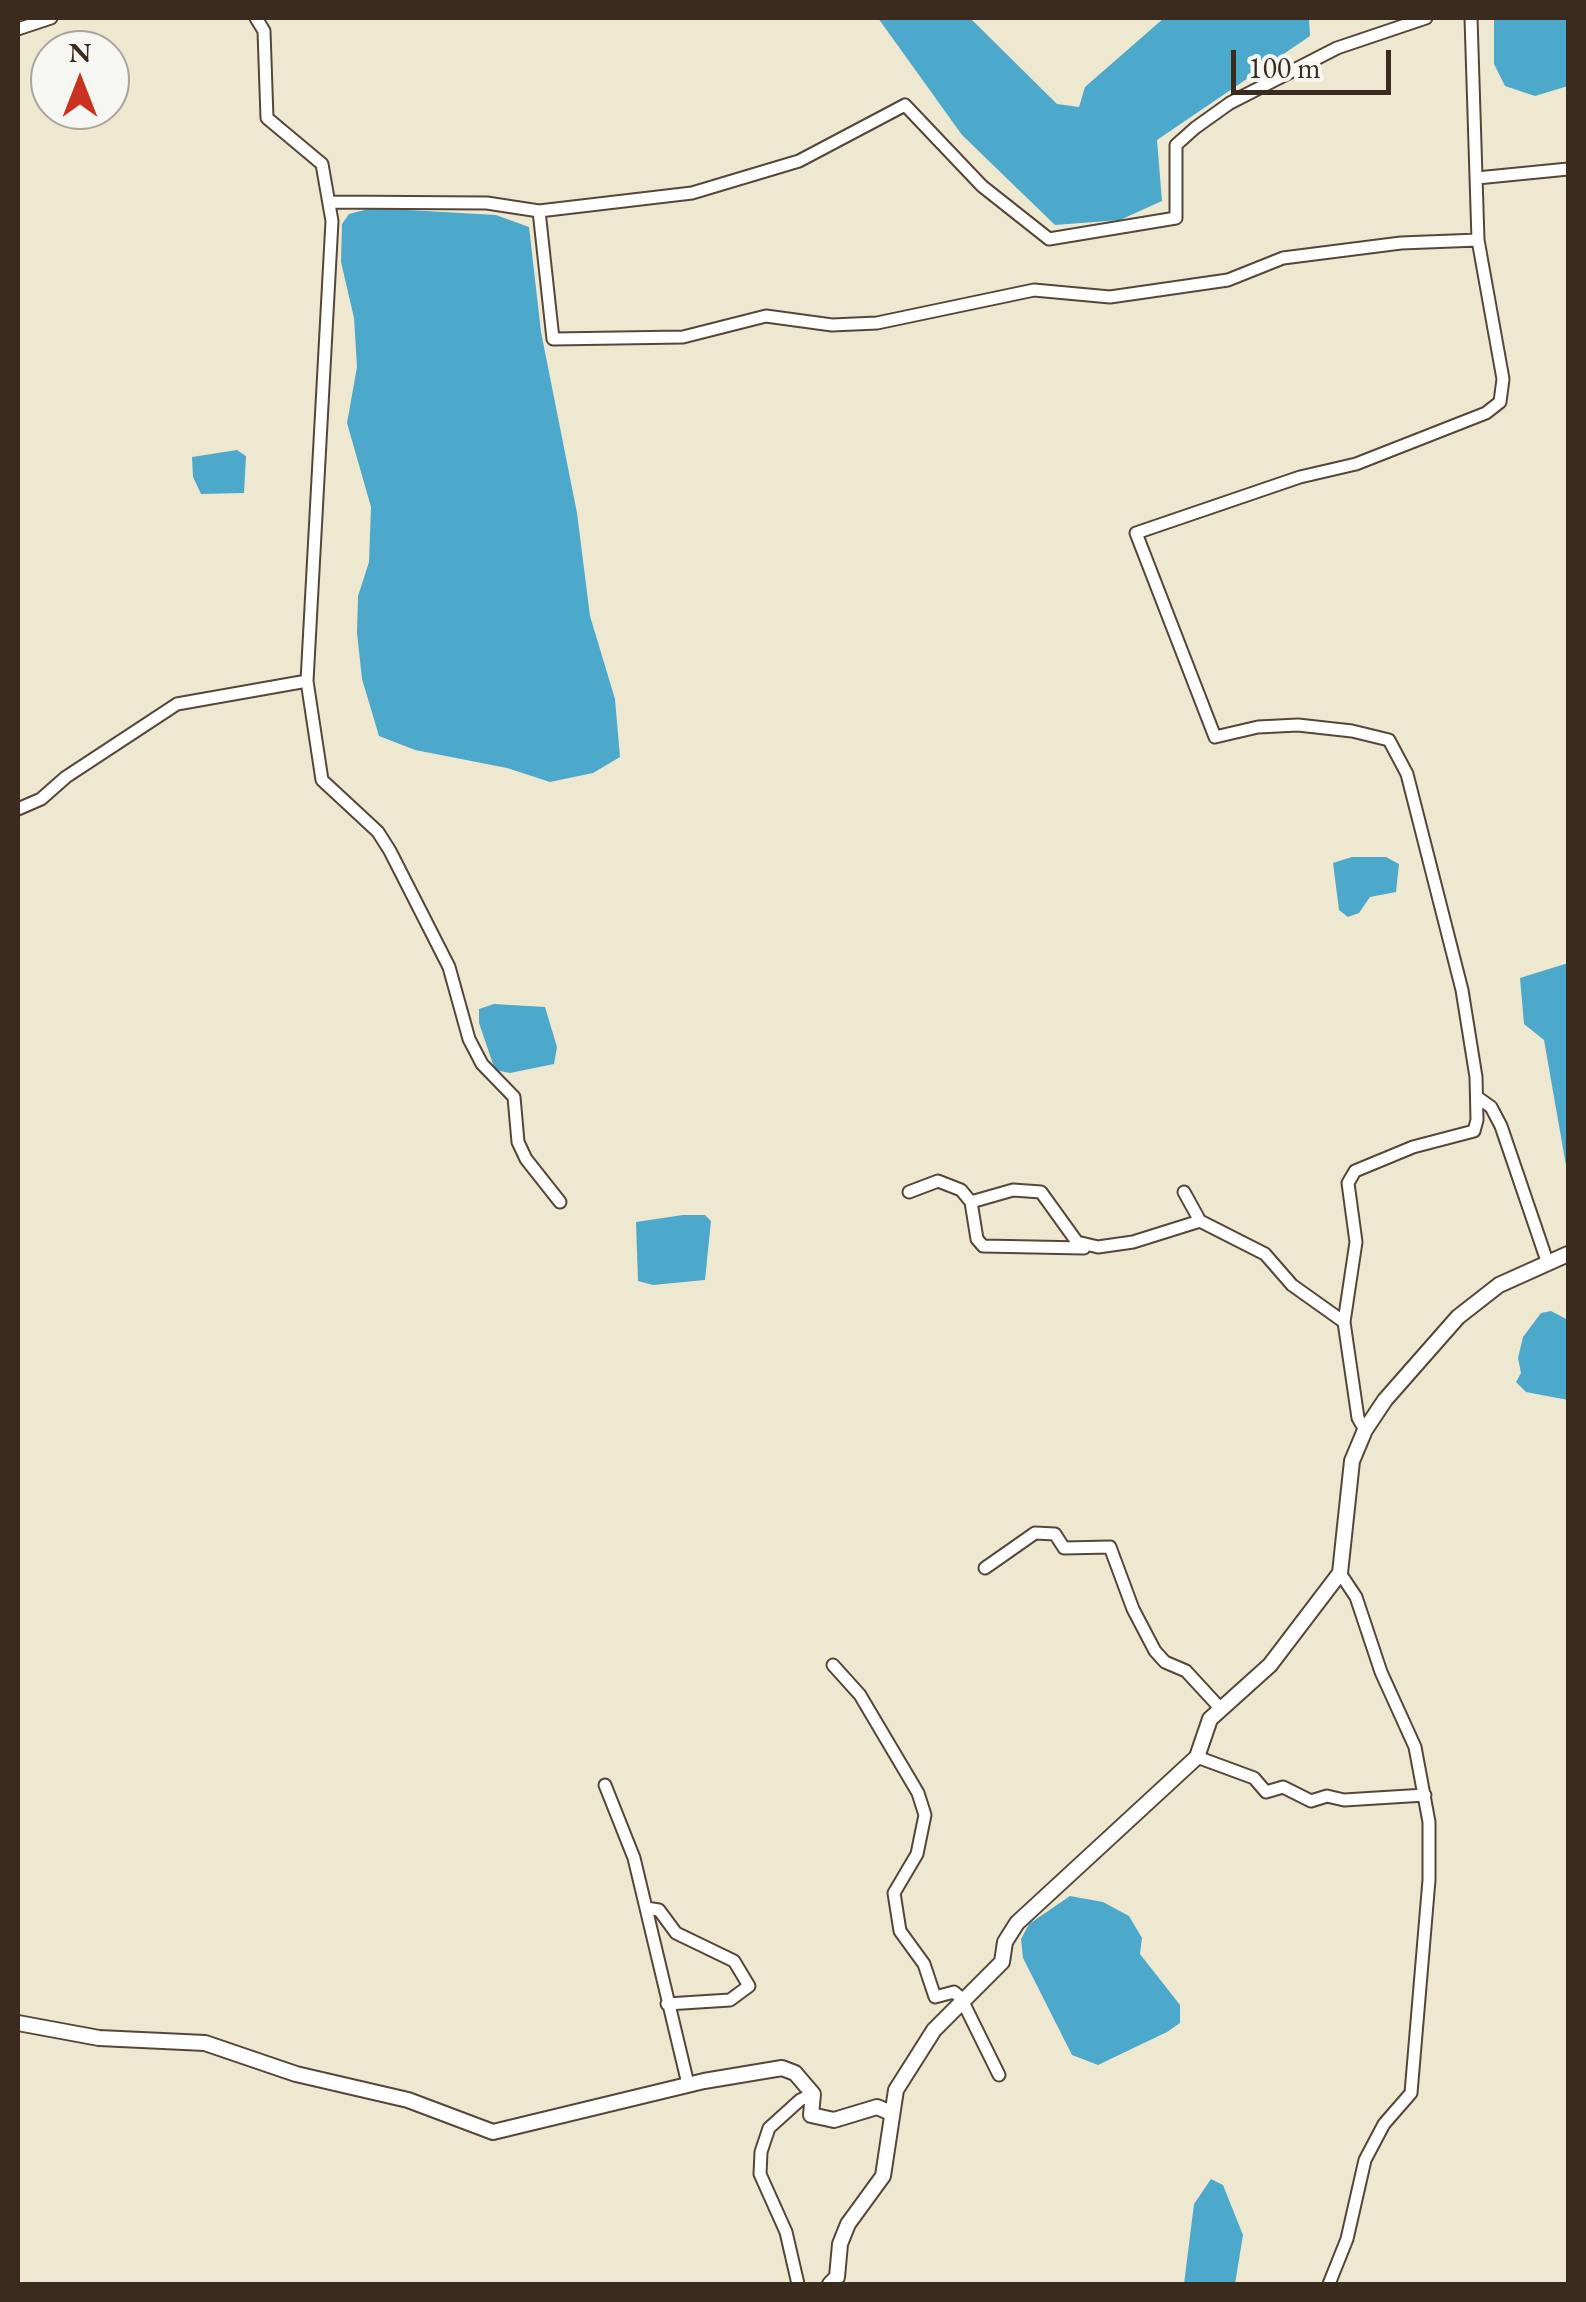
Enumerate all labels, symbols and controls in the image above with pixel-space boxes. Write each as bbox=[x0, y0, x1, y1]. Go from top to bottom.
north arrow bbox=[30, 30, 130, 130]
scale bar bbox=[1236, 30, 1396, 92]
text: N bbox=[69, 34, 91, 70]
text: 100 m bbox=[1248, 48, 1321, 87]

